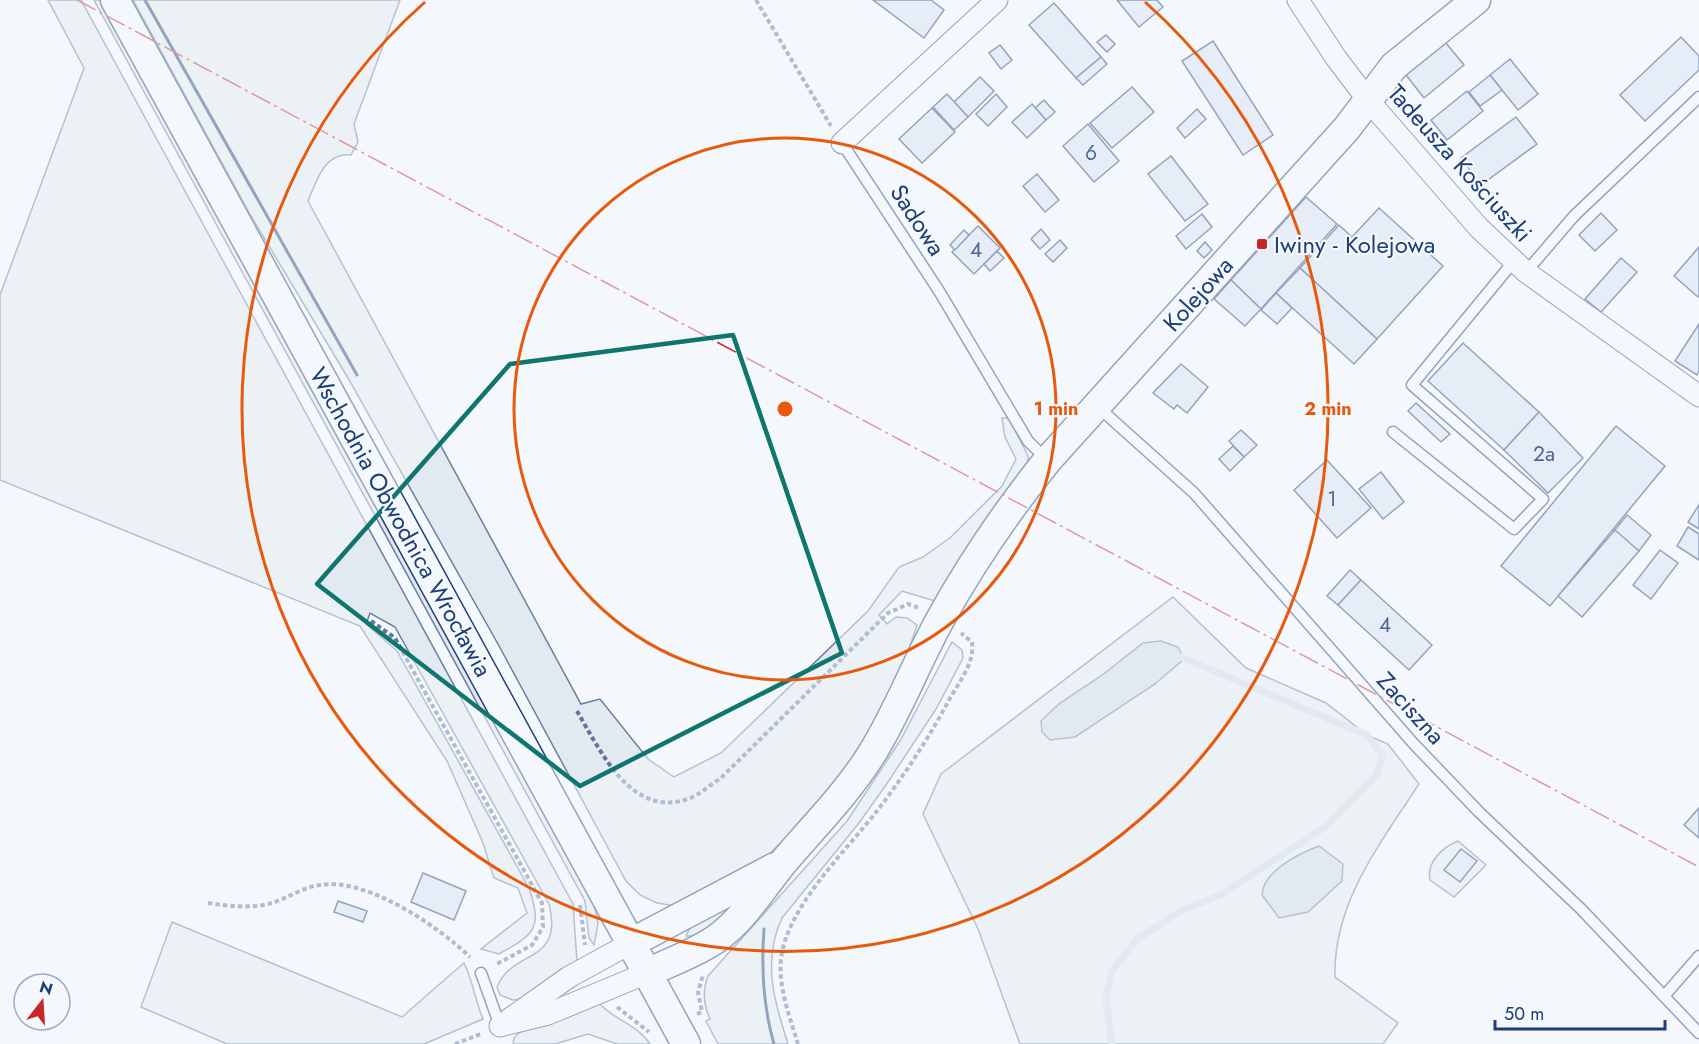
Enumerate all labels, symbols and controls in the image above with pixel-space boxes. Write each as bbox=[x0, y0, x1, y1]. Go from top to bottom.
street label: Tadeusza Kościuszki bbox=[1379, 76, 1541, 250]
house number: 6 bbox=[1085, 138, 1097, 168]
street label: Sadowa bbox=[882, 177, 954, 263]
place label: Iwiny - Kolejowa bbox=[1274, 227, 1435, 262]
house number: 4 bbox=[970, 235, 982, 265]
marker: Iwiny - Kolejowa bbox=[1255, 237, 1269, 251]
street label: Kolejowa bbox=[1155, 249, 1241, 339]
street label: Wschodnia Obwodnica Wrocławia bbox=[301, 361, 501, 683]
text: 1 min bbox=[1034, 396, 1078, 422]
text: 2 min bbox=[1304, 396, 1352, 422]
centre of rings bbox=[775, 399, 795, 419]
house number: 2a bbox=[1533, 439, 1555, 469]
house number: 1 bbox=[1327, 484, 1337, 514]
house number: 4 bbox=[1379, 610, 1391, 640]
street label: Zaciszna bbox=[1369, 664, 1453, 752]
north arrow bbox=[12, 972, 72, 1032]
text: N bbox=[37, 975, 56, 1001]
scale bar bbox=[1495, 993, 1664, 1031]
text: 50 m bbox=[1504, 1001, 1544, 1027]

